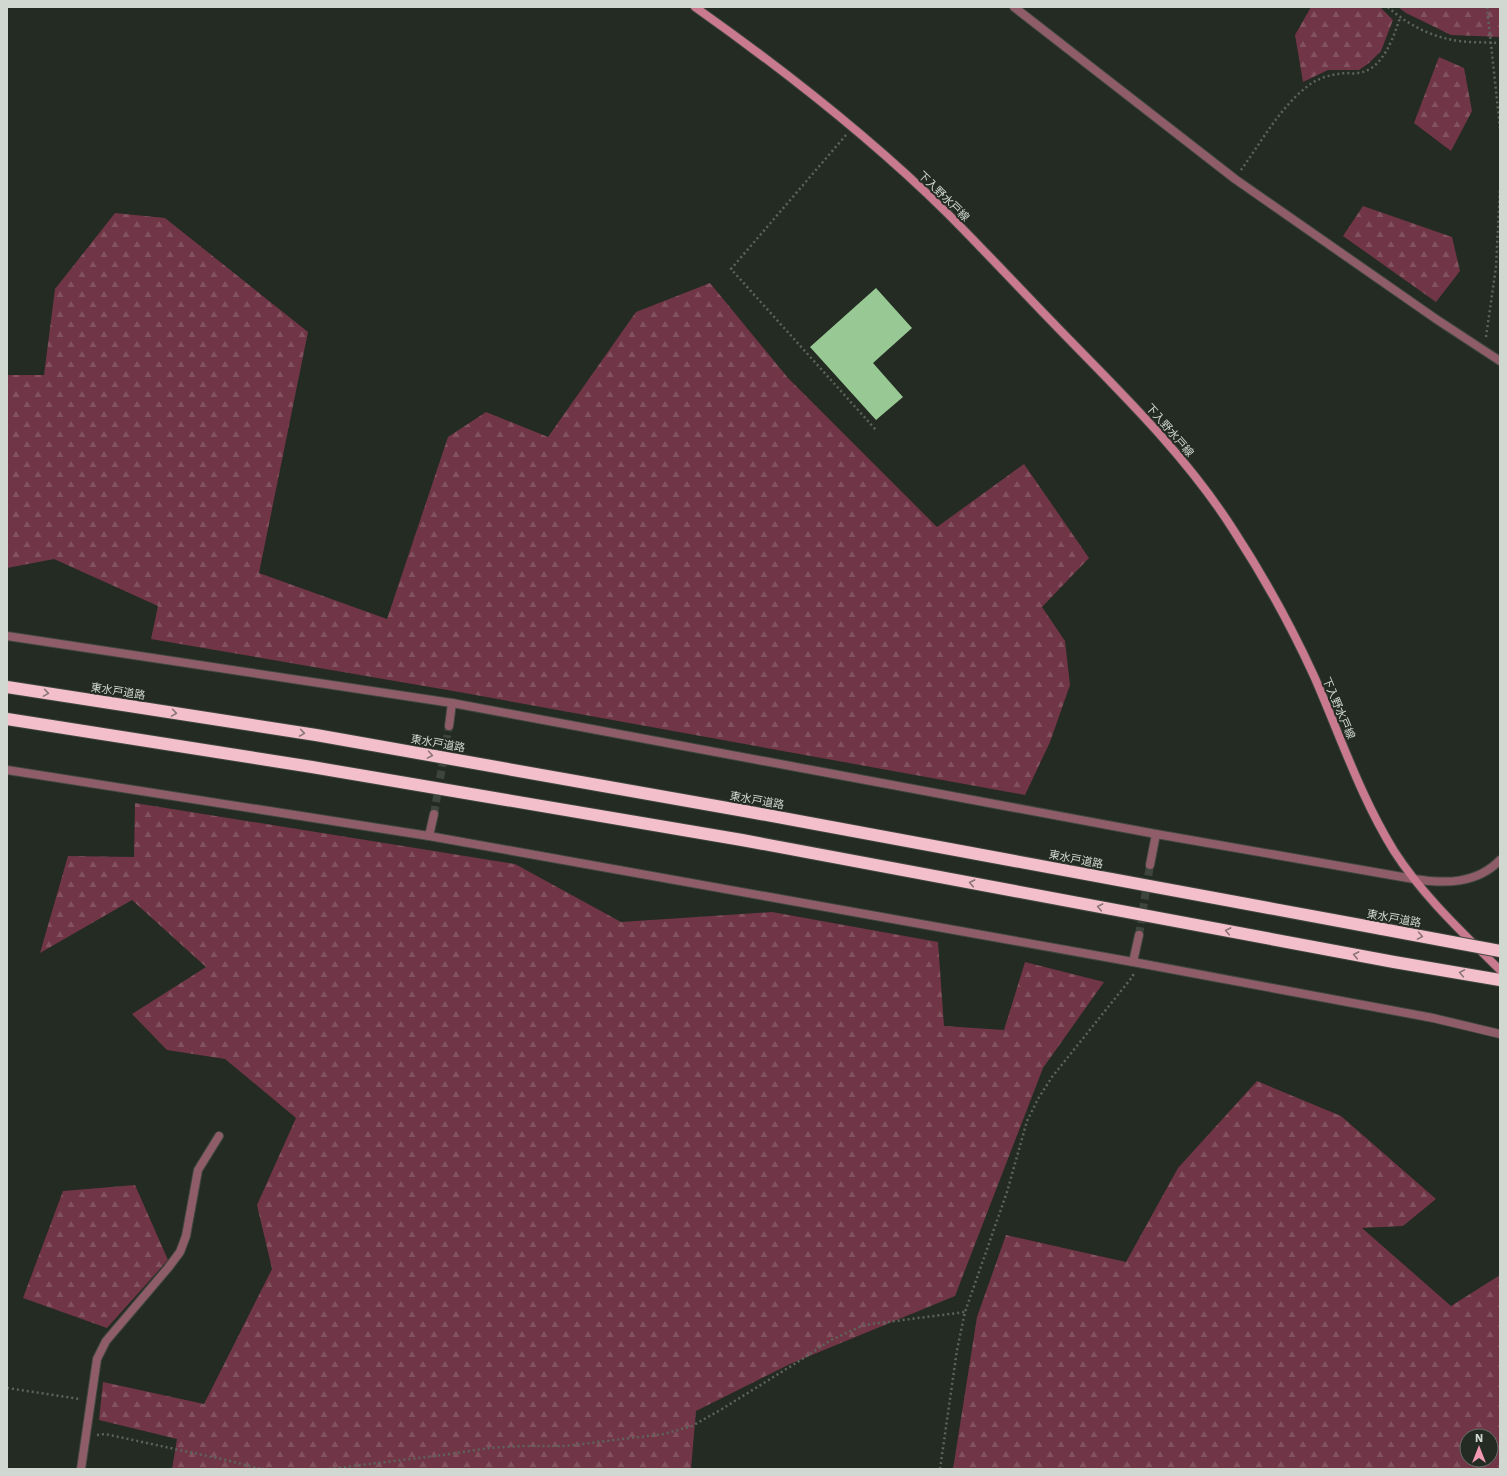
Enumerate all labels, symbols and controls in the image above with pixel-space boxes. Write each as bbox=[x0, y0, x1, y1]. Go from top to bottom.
street label: 下入野水戸線 bbox=[915, 169, 972, 224]
street label: 下入野水戸線 bbox=[1143, 401, 1196, 459]
street label: 下入野水戸線 bbox=[1320, 675, 1357, 741]
street label: 東水戸道路 bbox=[90, 681, 146, 702]
one-way arrow bbox=[42, 688, 49, 697]
one-way arrow bbox=[171, 708, 177, 717]
one-way arrow bbox=[299, 728, 305, 737]
street label: 東水戸道路 bbox=[410, 732, 466, 755]
one-way arrow bbox=[427, 751, 434, 759]
street label: 東水戸道路 bbox=[729, 789, 785, 812]
street label: 東水戸道路 bbox=[1048, 848, 1104, 871]
one-way arrow bbox=[969, 879, 975, 887]
one-way arrow bbox=[1097, 903, 1103, 911]
street label: 東水戸道路 bbox=[1366, 907, 1422, 930]
one-way arrow bbox=[1225, 927, 1231, 935]
one-way arrow bbox=[1417, 932, 1423, 940]
one-way arrow bbox=[1352, 951, 1359, 959]
one-way arrow bbox=[1458, 970, 1465, 978]
north arrow bbox=[1459, 1428, 1499, 1468]
text: N bbox=[1475, 1432, 1483, 1445]

